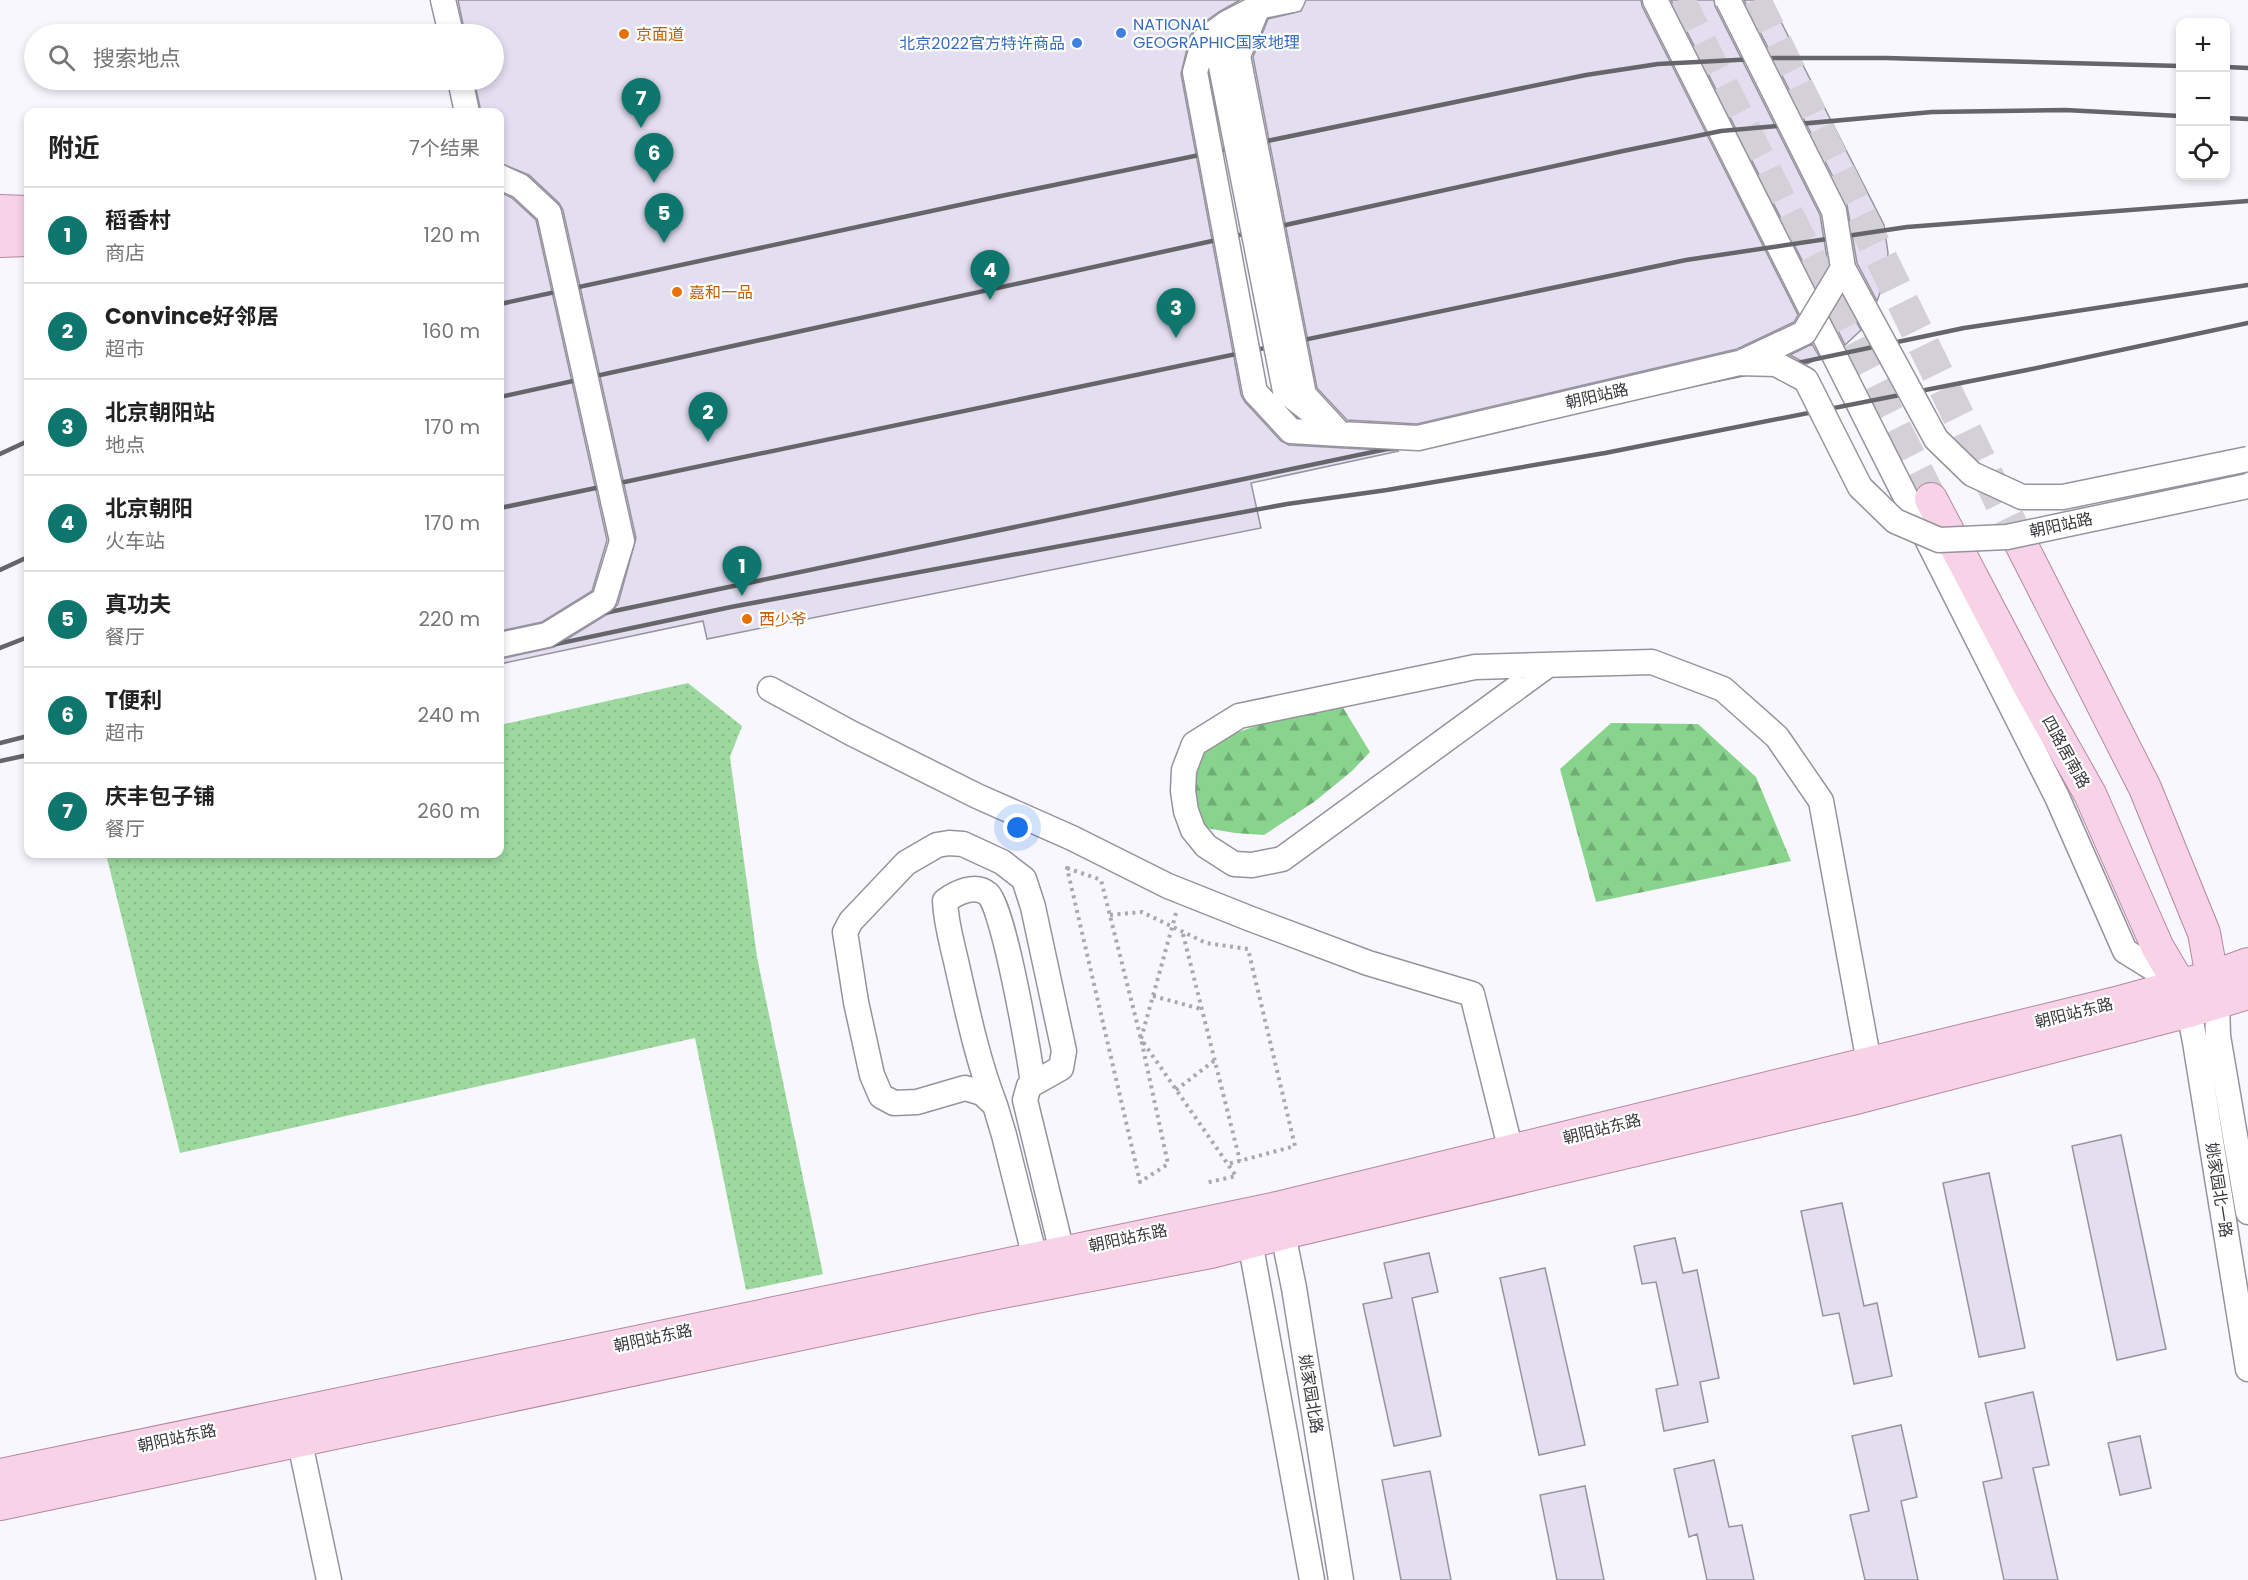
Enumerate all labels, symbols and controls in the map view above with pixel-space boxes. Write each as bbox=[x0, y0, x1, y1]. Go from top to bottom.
place label: NATIONAL GEOGRAPHIC国家地理 bbox=[1133, 13, 1300, 54]
map controls bbox=[2176, 18, 2230, 180]
button: + bbox=[2176, 18, 2230, 72]
place label: 京面道 bbox=[636, 23, 684, 46]
search box bbox=[24, 24, 504, 90]
marker: NATIONAL GEOGRAPHIC国家地理 bbox=[1114, 26, 1128, 40]
marker: 京面道 bbox=[617, 27, 631, 41]
place label: 北京2022官方特许商品 bbox=[899, 32, 1065, 55]
marker: 北京2022官方特许商品 bbox=[1070, 36, 1084, 50]
icon: search bbox=[45, 41, 78, 74]
text: 搜索地点 bbox=[93, 43, 181, 74]
button: − bbox=[2176, 72, 2230, 126]
pin: 7 bbox=[622, 78, 660, 128]
button: locate bbox=[2176, 126, 2230, 180]
text: 附近 bbox=[48, 130, 100, 166]
text: 7个结果 bbox=[409, 134, 480, 162]
pin: 6 bbox=[634, 134, 674, 183]
pin: 5 bbox=[644, 194, 684, 243]
text: 稻香村 bbox=[105, 205, 171, 236]
text: 1 bbox=[64, 221, 71, 249]
text: 120 m bbox=[424, 221, 480, 249]
text: 商店 bbox=[105, 239, 145, 267]
pin: 4 bbox=[970, 250, 1010, 300]
place label: 嘉和一品 bbox=[689, 281, 753, 304]
marker: 嘉和一品 bbox=[670, 285, 684, 299]
pin: 3 bbox=[1156, 288, 1196, 338]
text: Convince好邻居 bbox=[105, 301, 279, 332]
text: 2 bbox=[62, 317, 73, 345]
text: 160 m bbox=[422, 317, 480, 345]
text: 超市 bbox=[105, 335, 145, 363]
street label: 朝阳站路 bbox=[1563, 378, 1631, 414]
pin: 2 bbox=[688, 392, 728, 442]
text: 北京朝阳站 bbox=[105, 397, 215, 428]
text: 3 bbox=[61, 413, 74, 441]
text: 170 m bbox=[424, 413, 480, 441]
text: 地点 bbox=[105, 431, 145, 459]
text: 北京朝阳 bbox=[105, 493, 193, 524]
street label: 朝阳站路 bbox=[2027, 507, 2095, 543]
text: 4 bbox=[61, 509, 74, 537]
text: 170 m bbox=[424, 509, 480, 537]
text: 火车站 bbox=[105, 527, 165, 555]
pin: 1 bbox=[722, 546, 762, 596]
text: 真功夫 bbox=[105, 589, 171, 620]
text: 5 bbox=[61, 605, 74, 633]
text: 220 m bbox=[419, 605, 480, 633]
place label: 西少爷 bbox=[759, 608, 807, 631]
marker: 西少爷 bbox=[740, 612, 754, 626]
text: 餐厅 bbox=[105, 623, 145, 651]
text: T便利 bbox=[105, 685, 162, 716]
text: 6 bbox=[61, 701, 74, 729]
text: 240 m bbox=[417, 701, 480, 729]
street label: 四路居南路 bbox=[2037, 711, 2095, 793]
text: 超市 bbox=[105, 719, 145, 747]
text: 庆丰包子铺 bbox=[105, 781, 215, 812]
text: 7 bbox=[62, 797, 73, 825]
text: 260 m bbox=[417, 797, 480, 825]
your location bbox=[1003, 813, 1032, 842]
text: 餐厅 bbox=[105, 815, 145, 843]
street label: 朝阳站东路 bbox=[2032, 992, 2116, 1034]
street label: 朝阳站东路 bbox=[1560, 1108, 1644, 1150]
street label: 姚家园北一路 bbox=[2200, 1141, 2238, 1239]
street label: 朝阳站东路 bbox=[1086, 1218, 1170, 1258]
street label: 朝阳站东路 bbox=[611, 1318, 695, 1358]
street label: 姚家园北路 bbox=[1293, 1353, 1329, 1435]
street label: 朝阳站东路 bbox=[135, 1418, 219, 1458]

